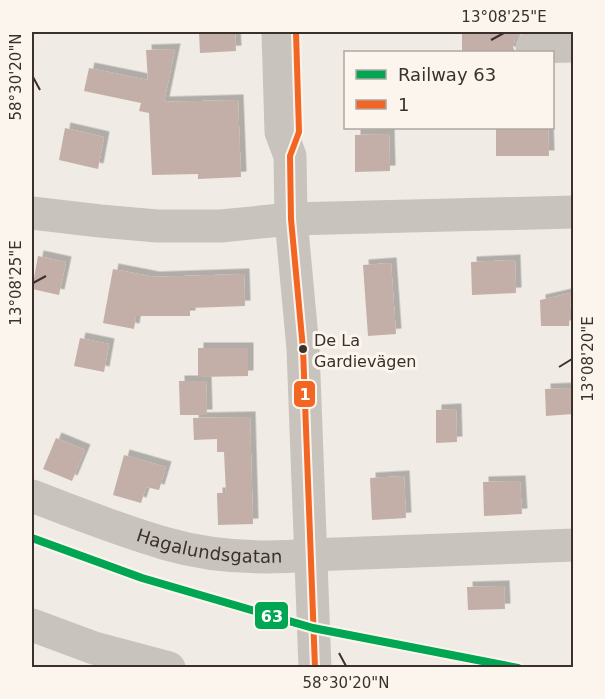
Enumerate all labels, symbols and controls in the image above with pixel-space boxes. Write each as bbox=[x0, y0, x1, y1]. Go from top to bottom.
text: 13°08'25"E bbox=[461, 8, 547, 26]
text: 58°30'20"N bbox=[7, 33, 25, 121]
legend bbox=[344, 51, 554, 129]
text: Railway 63 bbox=[398, 64, 496, 85]
text: 1 bbox=[398, 94, 409, 115]
text: 13°08'25"E bbox=[7, 240, 25, 326]
text: 13°08'20"E bbox=[579, 316, 597, 402]
place label: De La Gardievägen bbox=[314, 331, 416, 371]
marker: De La Gardievägen bbox=[297, 343, 309, 355]
line badge: 1 bbox=[293, 380, 316, 408]
text: 1 bbox=[299, 385, 311, 404]
street label: Hagalundsgatan bbox=[134, 524, 283, 567]
line badge: 63 bbox=[254, 601, 289, 630]
text: 63 bbox=[261, 607, 283, 626]
text: 58°30'20"N bbox=[302, 674, 390, 692]

